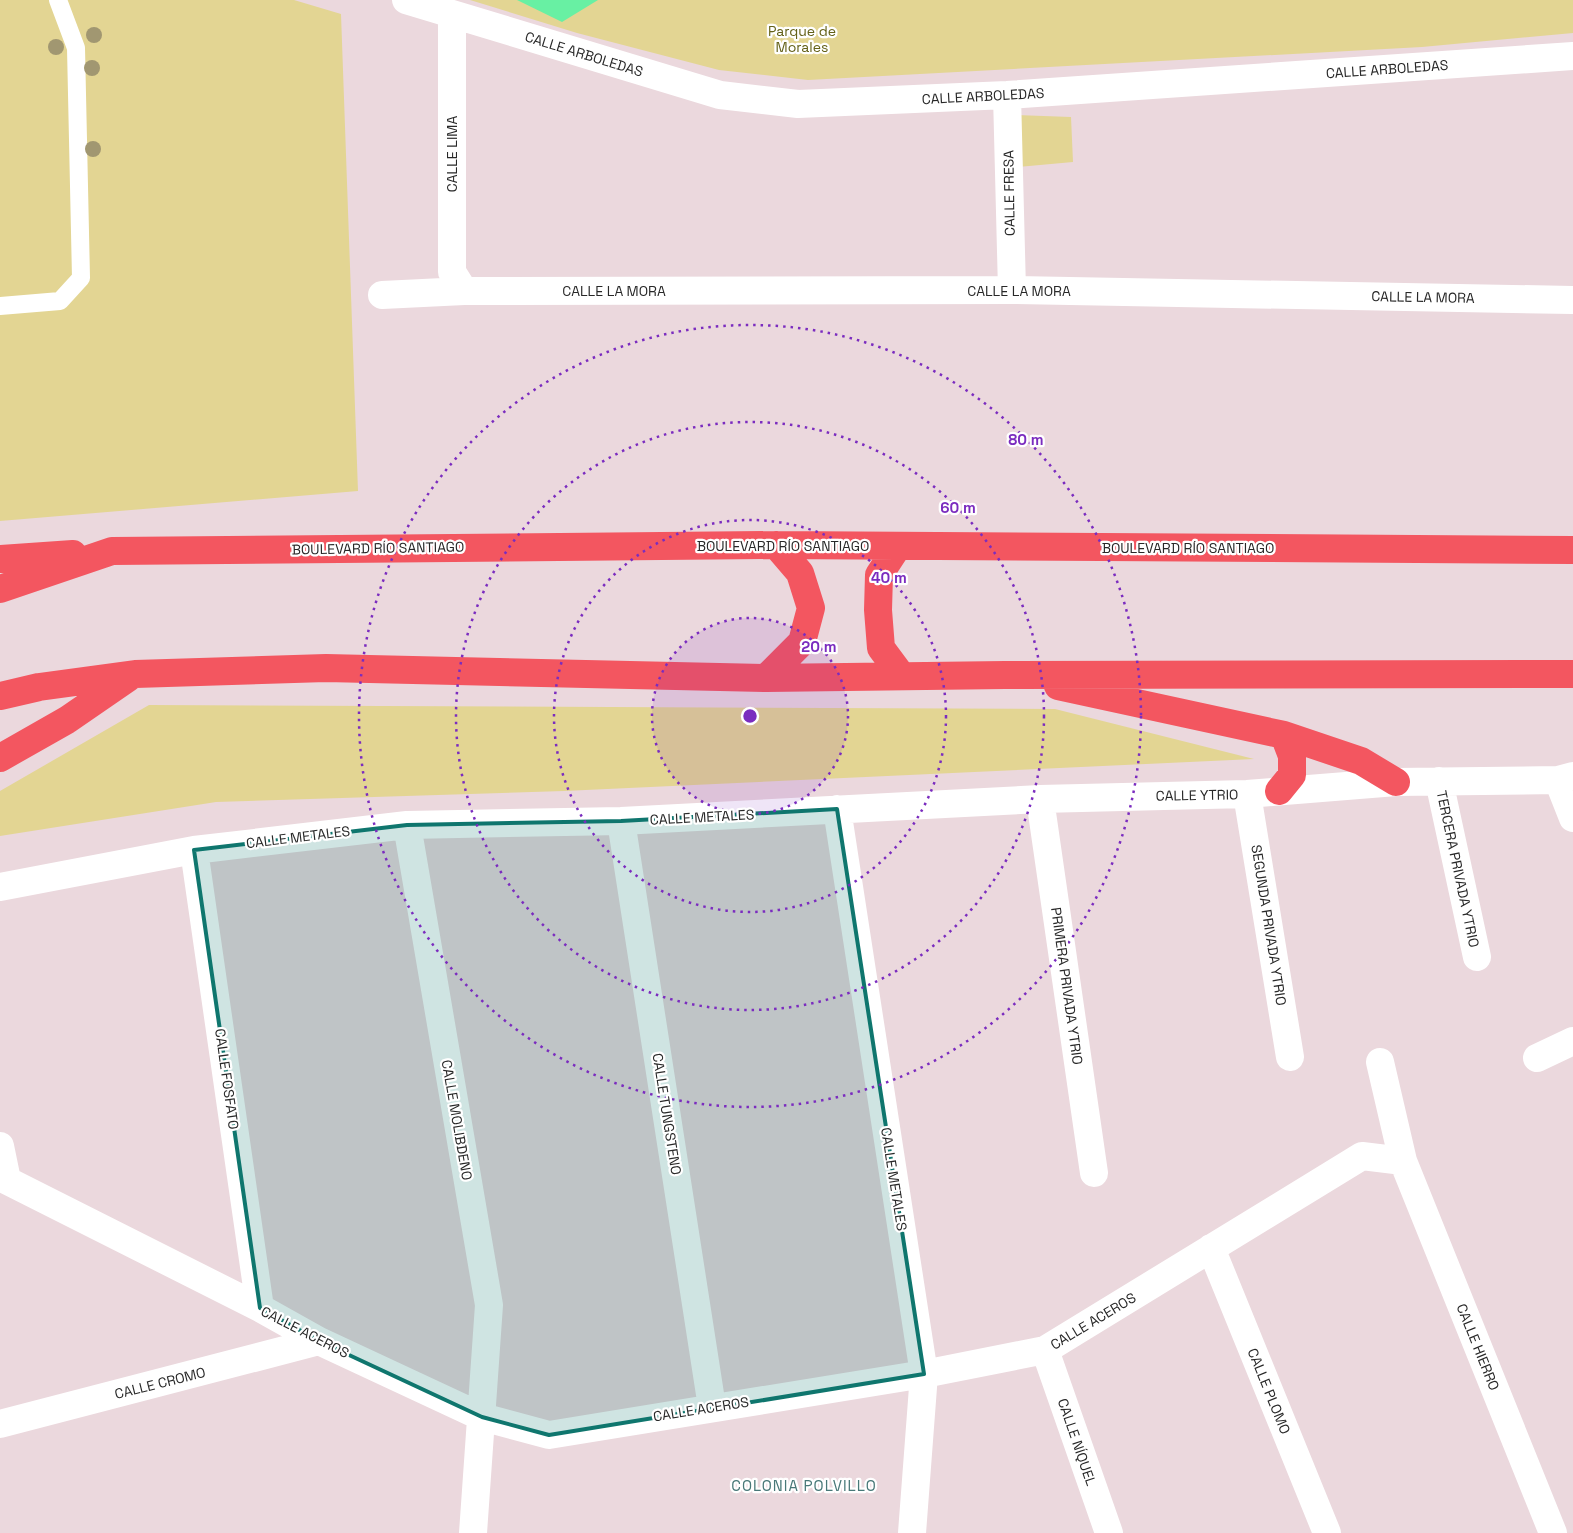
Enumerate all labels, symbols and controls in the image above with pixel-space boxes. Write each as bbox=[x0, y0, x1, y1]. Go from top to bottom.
park label: Parque de Morales bbox=[768, 22, 836, 56]
street label: CALLE ARBOLEDAS bbox=[523, 27, 645, 81]
street label: CALLE ARBOLEDAS bbox=[1325, 56, 1449, 82]
street label: CALLE ARBOLEDAS bbox=[921, 84, 1045, 108]
street label: CALLE LIMA bbox=[443, 116, 461, 192]
street label: CALLE FRESA bbox=[999, 150, 1019, 236]
street label: CALLE LA MORA bbox=[562, 282, 666, 300]
street label: CALLE LA MORA bbox=[967, 282, 1071, 300]
street label: CALLE LA MORA bbox=[1371, 287, 1475, 307]
text: 80 m bbox=[1008, 430, 1044, 449]
text: 60 m bbox=[940, 498, 976, 517]
street label: BOULEVARD RÍO SANTIAGO bbox=[291, 537, 465, 559]
street label: BOULEVARD RÍO SANTIAGO bbox=[697, 537, 869, 555]
street label: BOULEVARD RÍO SANTIAGO bbox=[1102, 539, 1274, 557]
text: 40 m bbox=[871, 568, 907, 587]
text: 20 m bbox=[801, 637, 837, 656]
centre of rings bbox=[741, 707, 759, 725]
street label: CALLE YTRIO bbox=[1155, 785, 1239, 805]
street label: TERCERA PRIVADA YTRIO bbox=[1433, 789, 1483, 949]
street label: CALLE METALES bbox=[649, 805, 755, 829]
street label: CALLE METALES bbox=[245, 822, 351, 852]
street label: SEGUNDA PRIVADA YTRIO bbox=[1247, 843, 1291, 1007]
street label: PRIMERA PRIVADA YTRIO bbox=[1047, 906, 1087, 1066]
street label: CALLE FOSFATO bbox=[211, 1027, 243, 1131]
street label: CALLE TUNGSTENO bbox=[648, 1052, 686, 1176]
street label: CALLE MOLIBDENO bbox=[438, 1058, 476, 1182]
street label: CALLE METALES bbox=[877, 1126, 911, 1232]
street label: CALLE ACEROS bbox=[1047, 1288, 1139, 1354]
street label: CALLE HIERRO bbox=[1452, 1301, 1504, 1393]
street label: CALLE ACEROS bbox=[258, 1302, 352, 1362]
street label: CALLE PLOMO bbox=[1244, 1345, 1294, 1437]
street label: CALLE CROMO bbox=[113, 1363, 207, 1403]
street label: CALLE ACEROS bbox=[652, 1393, 750, 1425]
street label: CALLE NÍQUEL bbox=[1054, 1396, 1101, 1488]
district label: COLONIA POLVILLO bbox=[731, 1476, 877, 1495]

